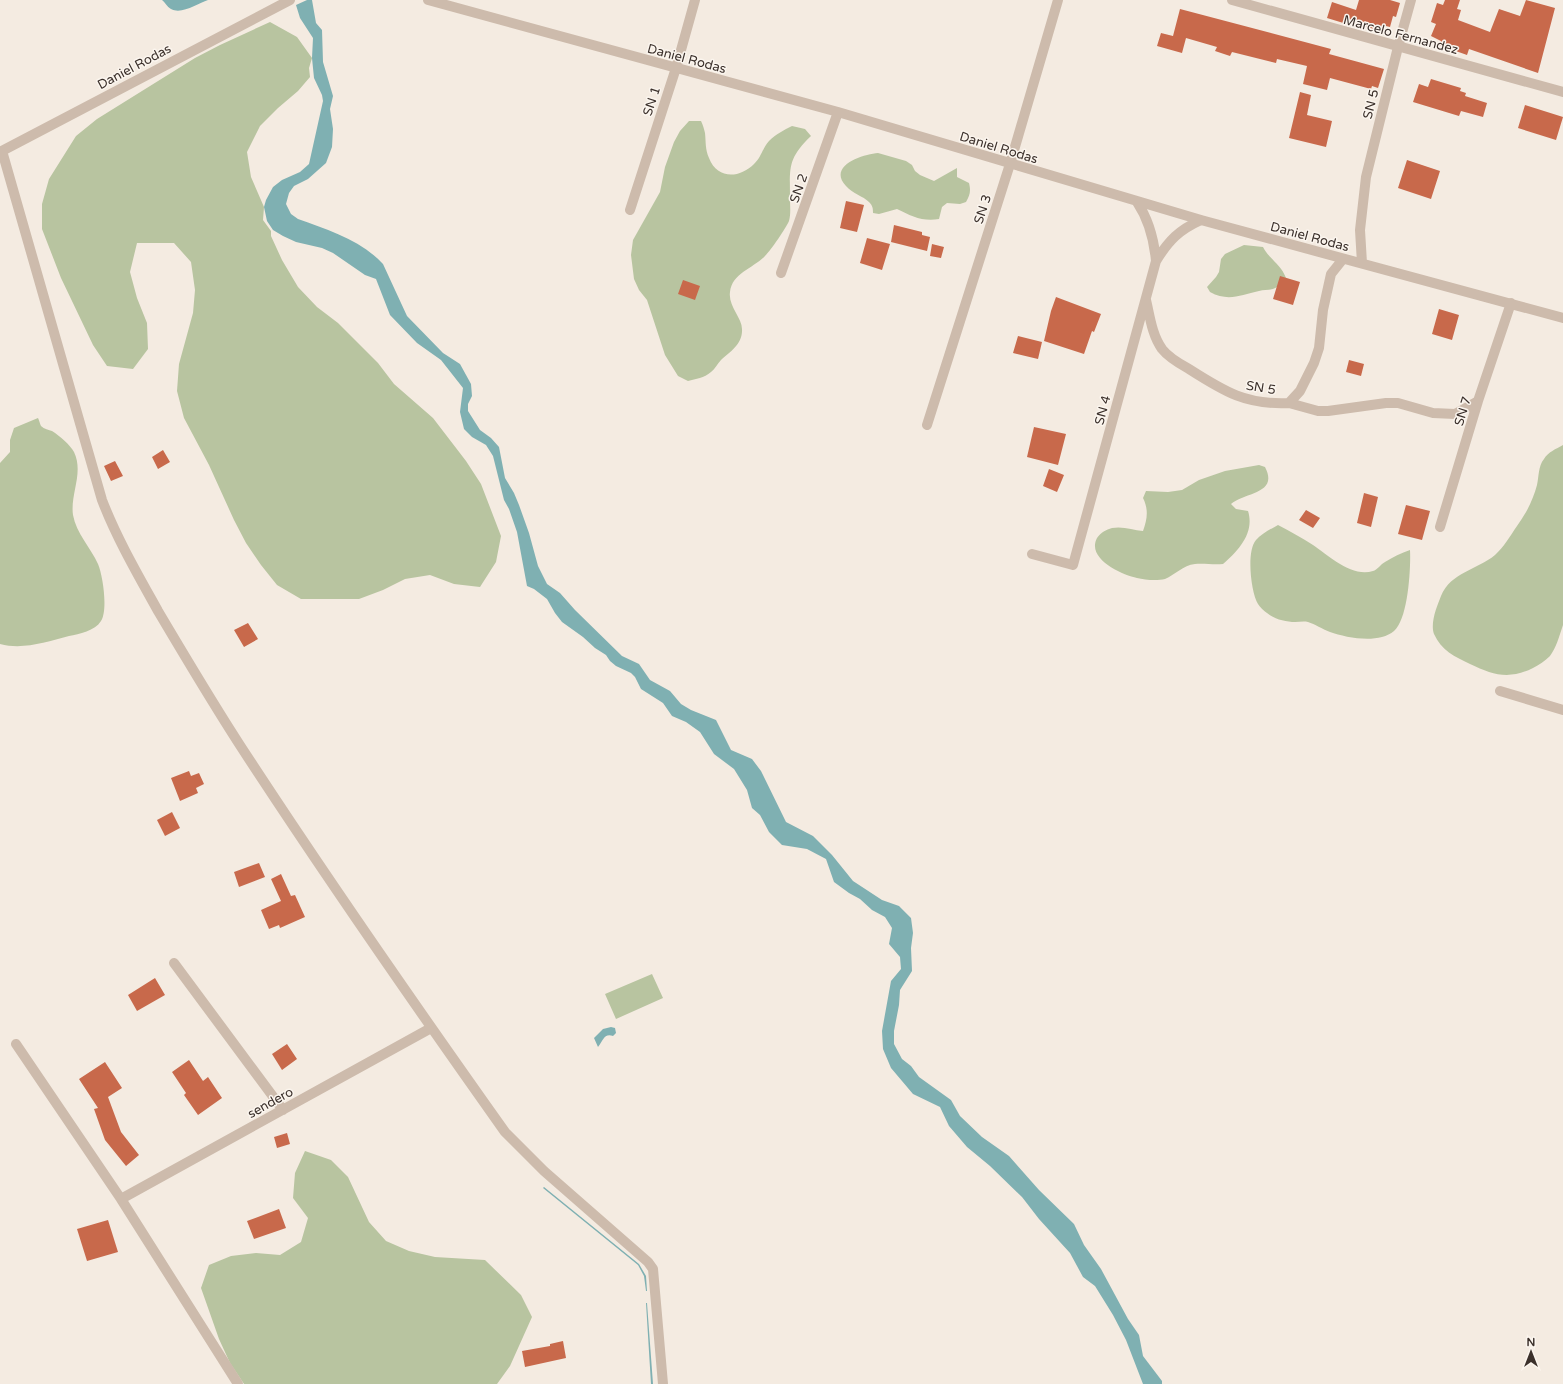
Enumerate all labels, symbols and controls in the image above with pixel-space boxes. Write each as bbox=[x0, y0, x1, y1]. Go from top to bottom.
street label: Marcelo Fernandez bbox=[1342, 12, 1460, 58]
street label: Daniel Rodas bbox=[95, 41, 174, 93]
street label: Daniel Rodas bbox=[646, 41, 728, 77]
street label: SN 1 bbox=[640, 85, 664, 118]
street label: SN 5 bbox=[1360, 88, 1382, 121]
street label: Daniel Rodas bbox=[958, 128, 1040, 167]
street label: SN 2 bbox=[786, 172, 811, 205]
street label: SN 3 bbox=[971, 193, 995, 226]
street label: Daniel Rodas bbox=[1269, 219, 1351, 255]
street label: SN 5 bbox=[1245, 378, 1277, 398]
street label: SN 4 bbox=[1091, 394, 1115, 427]
street label: SN 7 bbox=[1451, 395, 1475, 428]
street label: sendero bbox=[245, 1084, 296, 1122]
north arrow bbox=[1511, 1332, 1551, 1372]
text: N bbox=[1527, 1336, 1535, 1349]

